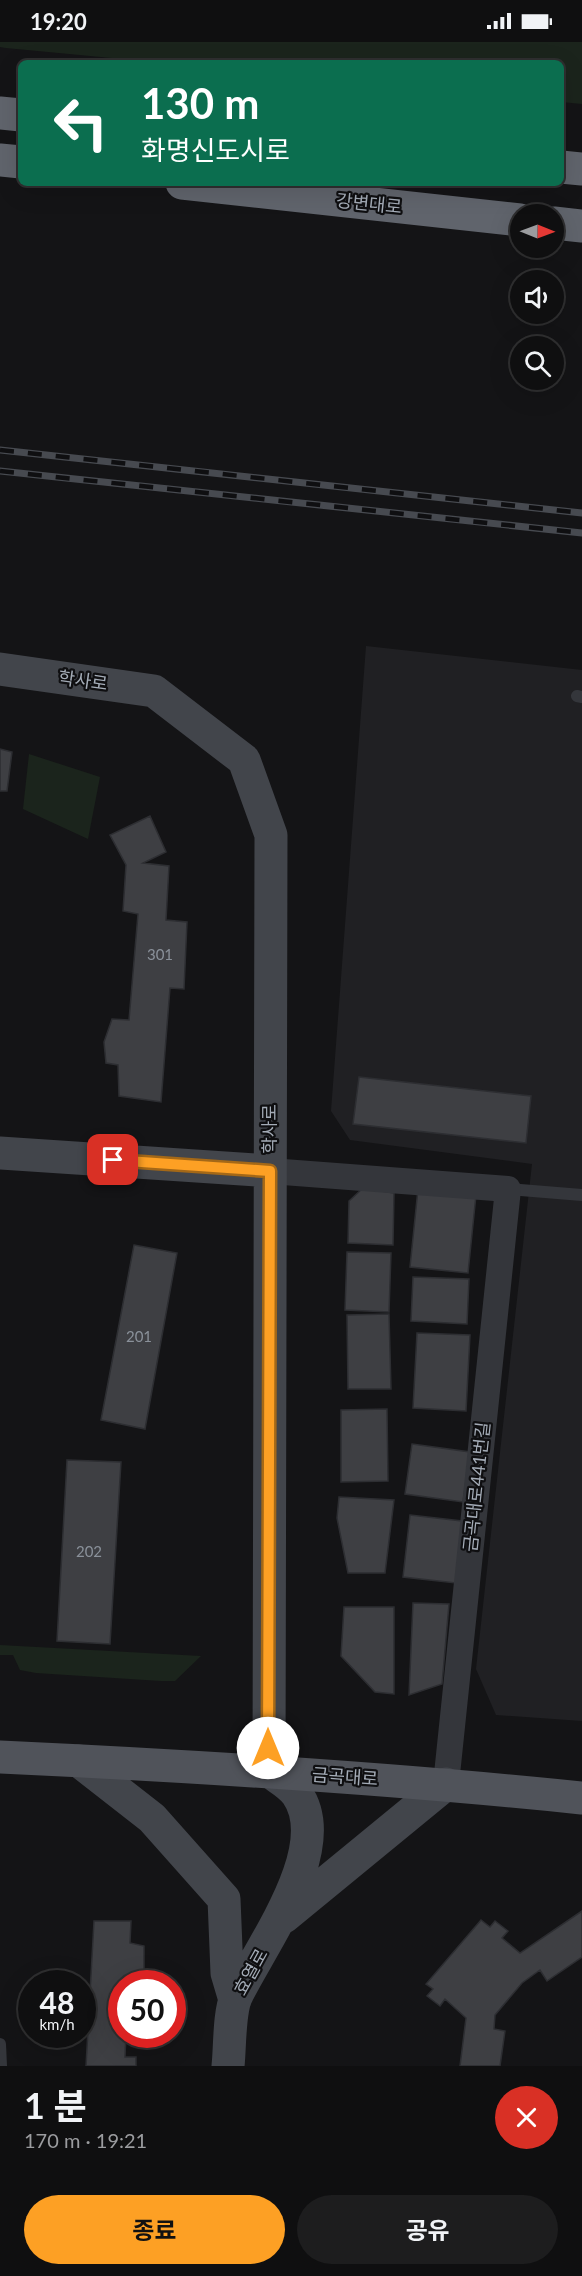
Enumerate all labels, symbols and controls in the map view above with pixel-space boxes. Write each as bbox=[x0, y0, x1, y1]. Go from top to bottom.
text: 19:20 bbox=[30, 8, 87, 35]
text: 130 m bbox=[141, 78, 259, 128]
icon: left bbox=[42, 84, 120, 162]
text: 화명신도시로 bbox=[141, 133, 290, 166]
street label: 강변대로 bbox=[335, 189, 403, 217]
north arrow bbox=[510, 204, 564, 258]
map controls bbox=[510, 204, 564, 390]
button: sound bbox=[510, 270, 564, 324]
button: search bbox=[510, 336, 564, 390]
street label: 학사로 bbox=[57, 666, 109, 694]
house number: 301 bbox=[147, 945, 173, 963]
street label: 학사로 bbox=[258, 1104, 280, 1154]
pin bbox=[87, 1134, 138, 1185]
icon: arrive bbox=[96, 1143, 129, 1176]
house number: 201 bbox=[126, 1327, 152, 1345]
street label: 금곡대로441번길 bbox=[458, 1421, 494, 1553]
house number: 202 bbox=[76, 1542, 102, 1560]
position arrow bbox=[236, 1716, 300, 1780]
street label: 금곡대로 bbox=[311, 1763, 379, 1789]
street label: 효열로 bbox=[228, 1944, 272, 1999]
speed limit sign: 50 bbox=[108, 1970, 186, 2048]
text: 48 bbox=[40, 1984, 74, 2020]
text: km/h bbox=[39, 2015, 75, 2033]
text: 1 분 bbox=[24, 2083, 87, 2127]
button: close bbox=[495, 2086, 558, 2149]
text: 170 m · 19:21 bbox=[24, 2128, 147, 2152]
button: 종료 bbox=[24, 2195, 285, 2264]
button: 공유 bbox=[297, 2195, 558, 2264]

